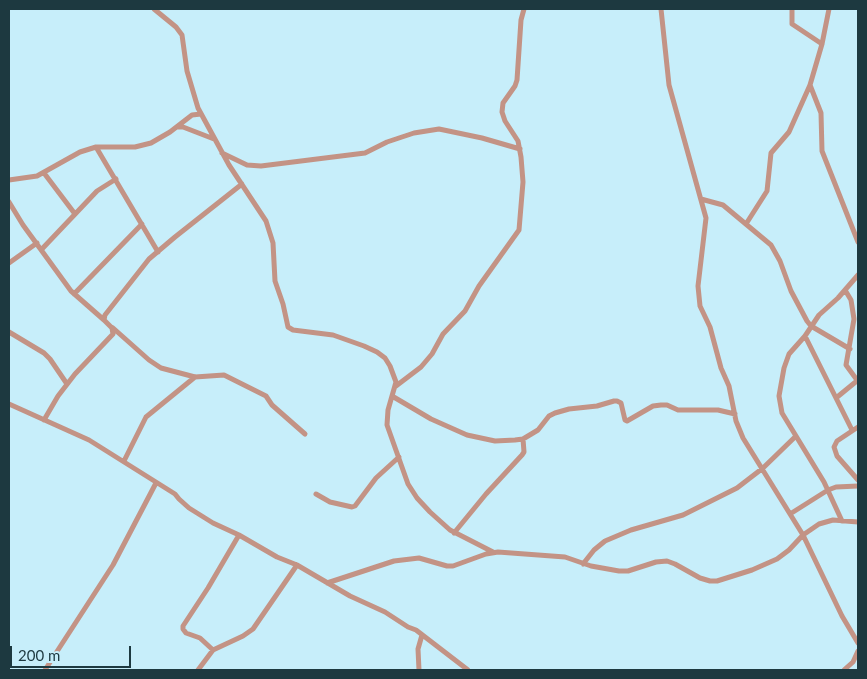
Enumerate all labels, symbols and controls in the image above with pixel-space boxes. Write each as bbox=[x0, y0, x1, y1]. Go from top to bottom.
scale bar bbox=[12, 636, 134, 668]
text: 200 m bbox=[18, 646, 60, 664]

